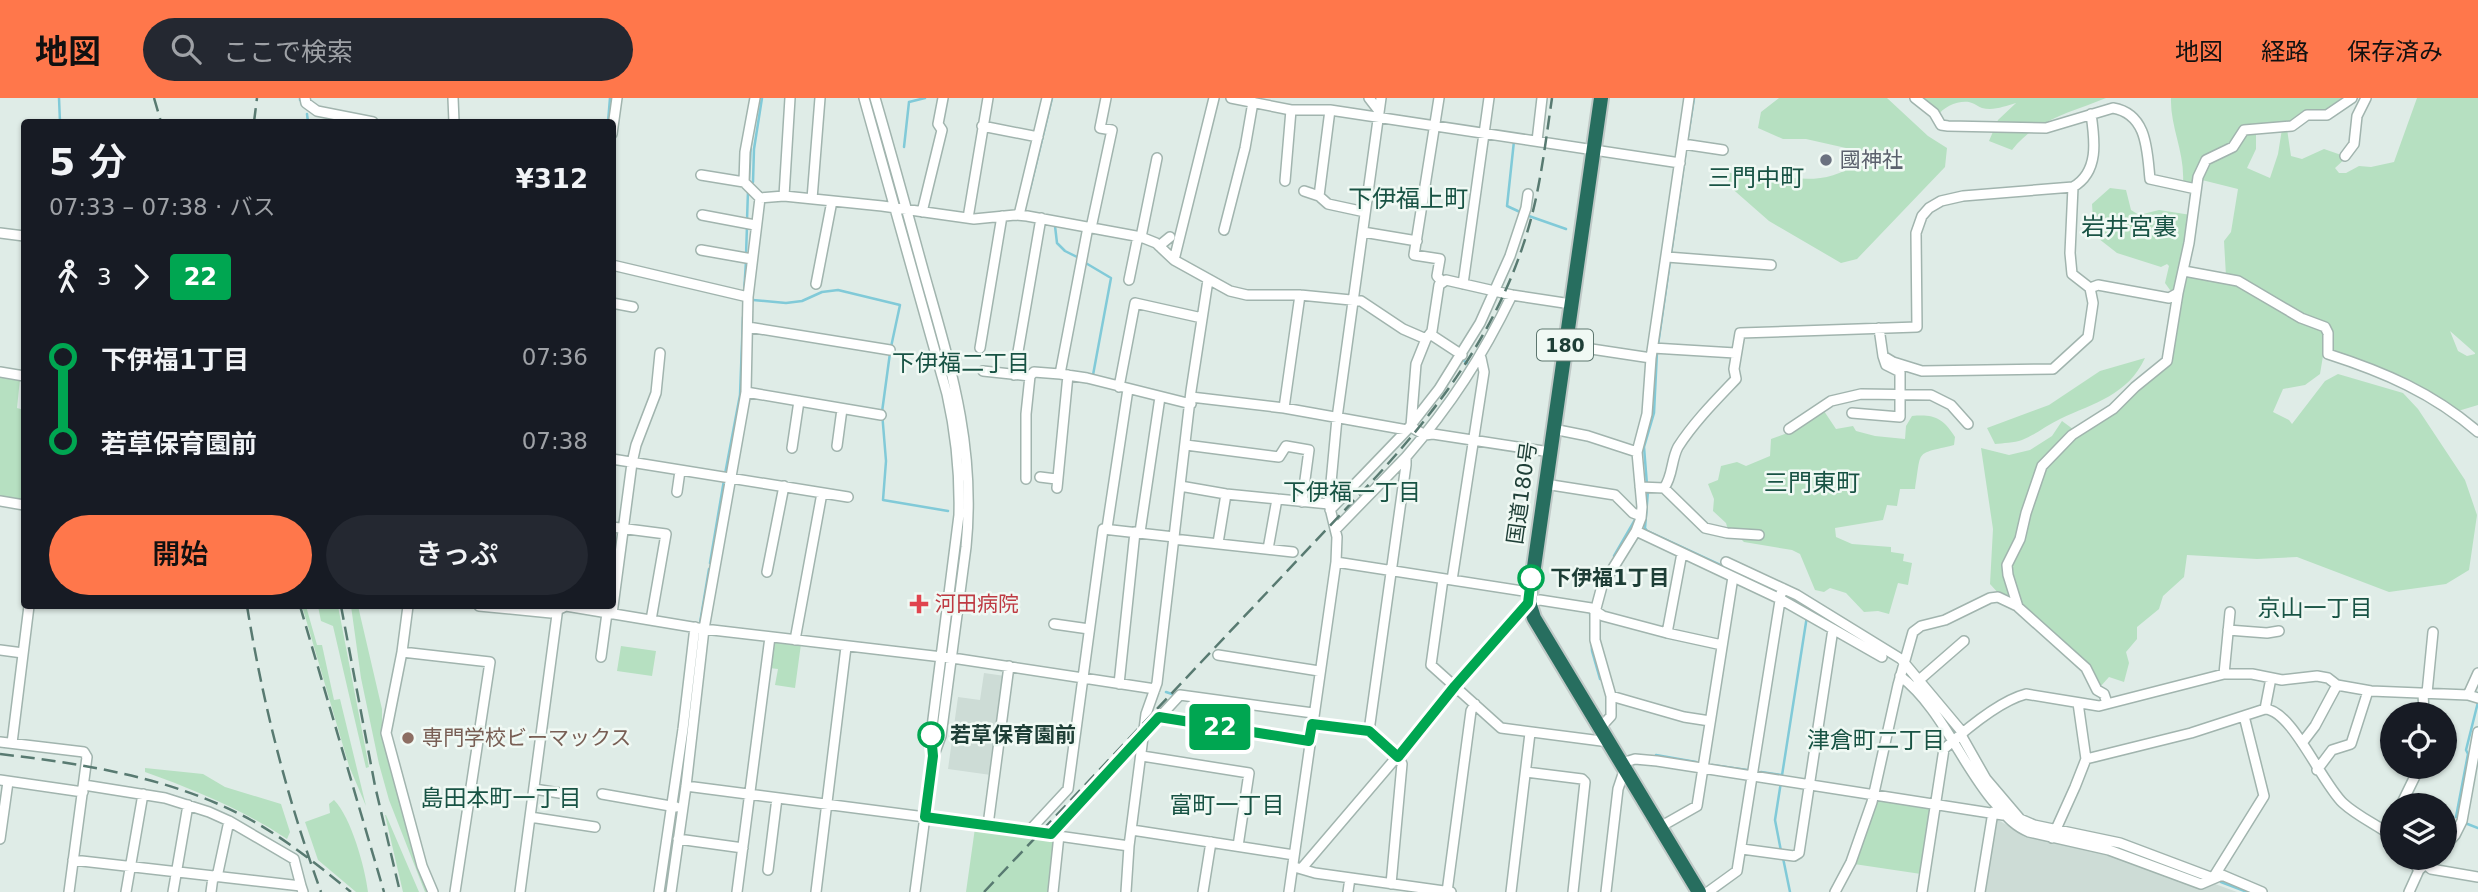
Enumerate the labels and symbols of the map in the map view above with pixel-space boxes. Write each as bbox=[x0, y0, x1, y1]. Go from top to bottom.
place label: 國神社 bbox=[1840, 148, 1903, 172]
marker: 國神社 bbox=[1818, 152, 1834, 168]
district label: 三門中町 bbox=[1708, 164, 1804, 192]
district label: 下伊福上町 bbox=[1348, 185, 1468, 213]
district label: 岩井宮裏 bbox=[2081, 213, 2177, 241]
road number: 180 bbox=[1537, 330, 1593, 360]
district label: 下伊福二丁目 bbox=[892, 350, 1030, 376]
street label: 国道180号 bbox=[1503, 440, 1541, 546]
district label: 三門東町 bbox=[1764, 469, 1860, 497]
district label: 下伊福一丁目 bbox=[1283, 479, 1421, 505]
marker: 下伊福1丁目 bbox=[1518, 565, 1544, 591]
place label: 下伊福1丁目 bbox=[1550, 566, 1670, 590]
place label: 河田病院 bbox=[935, 592, 1019, 616]
marker: 河田病院 bbox=[909, 594, 929, 614]
district label: 京山一丁目 bbox=[2258, 595, 2373, 621]
line badge: 22 bbox=[1188, 704, 1252, 750]
marker: 若草保育園前 bbox=[918, 722, 944, 748]
place label: 若草保育園前 bbox=[950, 723, 1076, 747]
place label: 専門学校ビーマックス bbox=[422, 726, 631, 750]
district label: 津倉町二丁目 bbox=[1807, 727, 1945, 753]
marker: 専門学校ビーマックス bbox=[400, 730, 416, 746]
district label: 島田本町一丁目 bbox=[421, 785, 582, 811]
district label: 富町一丁目 bbox=[1170, 792, 1285, 818]

